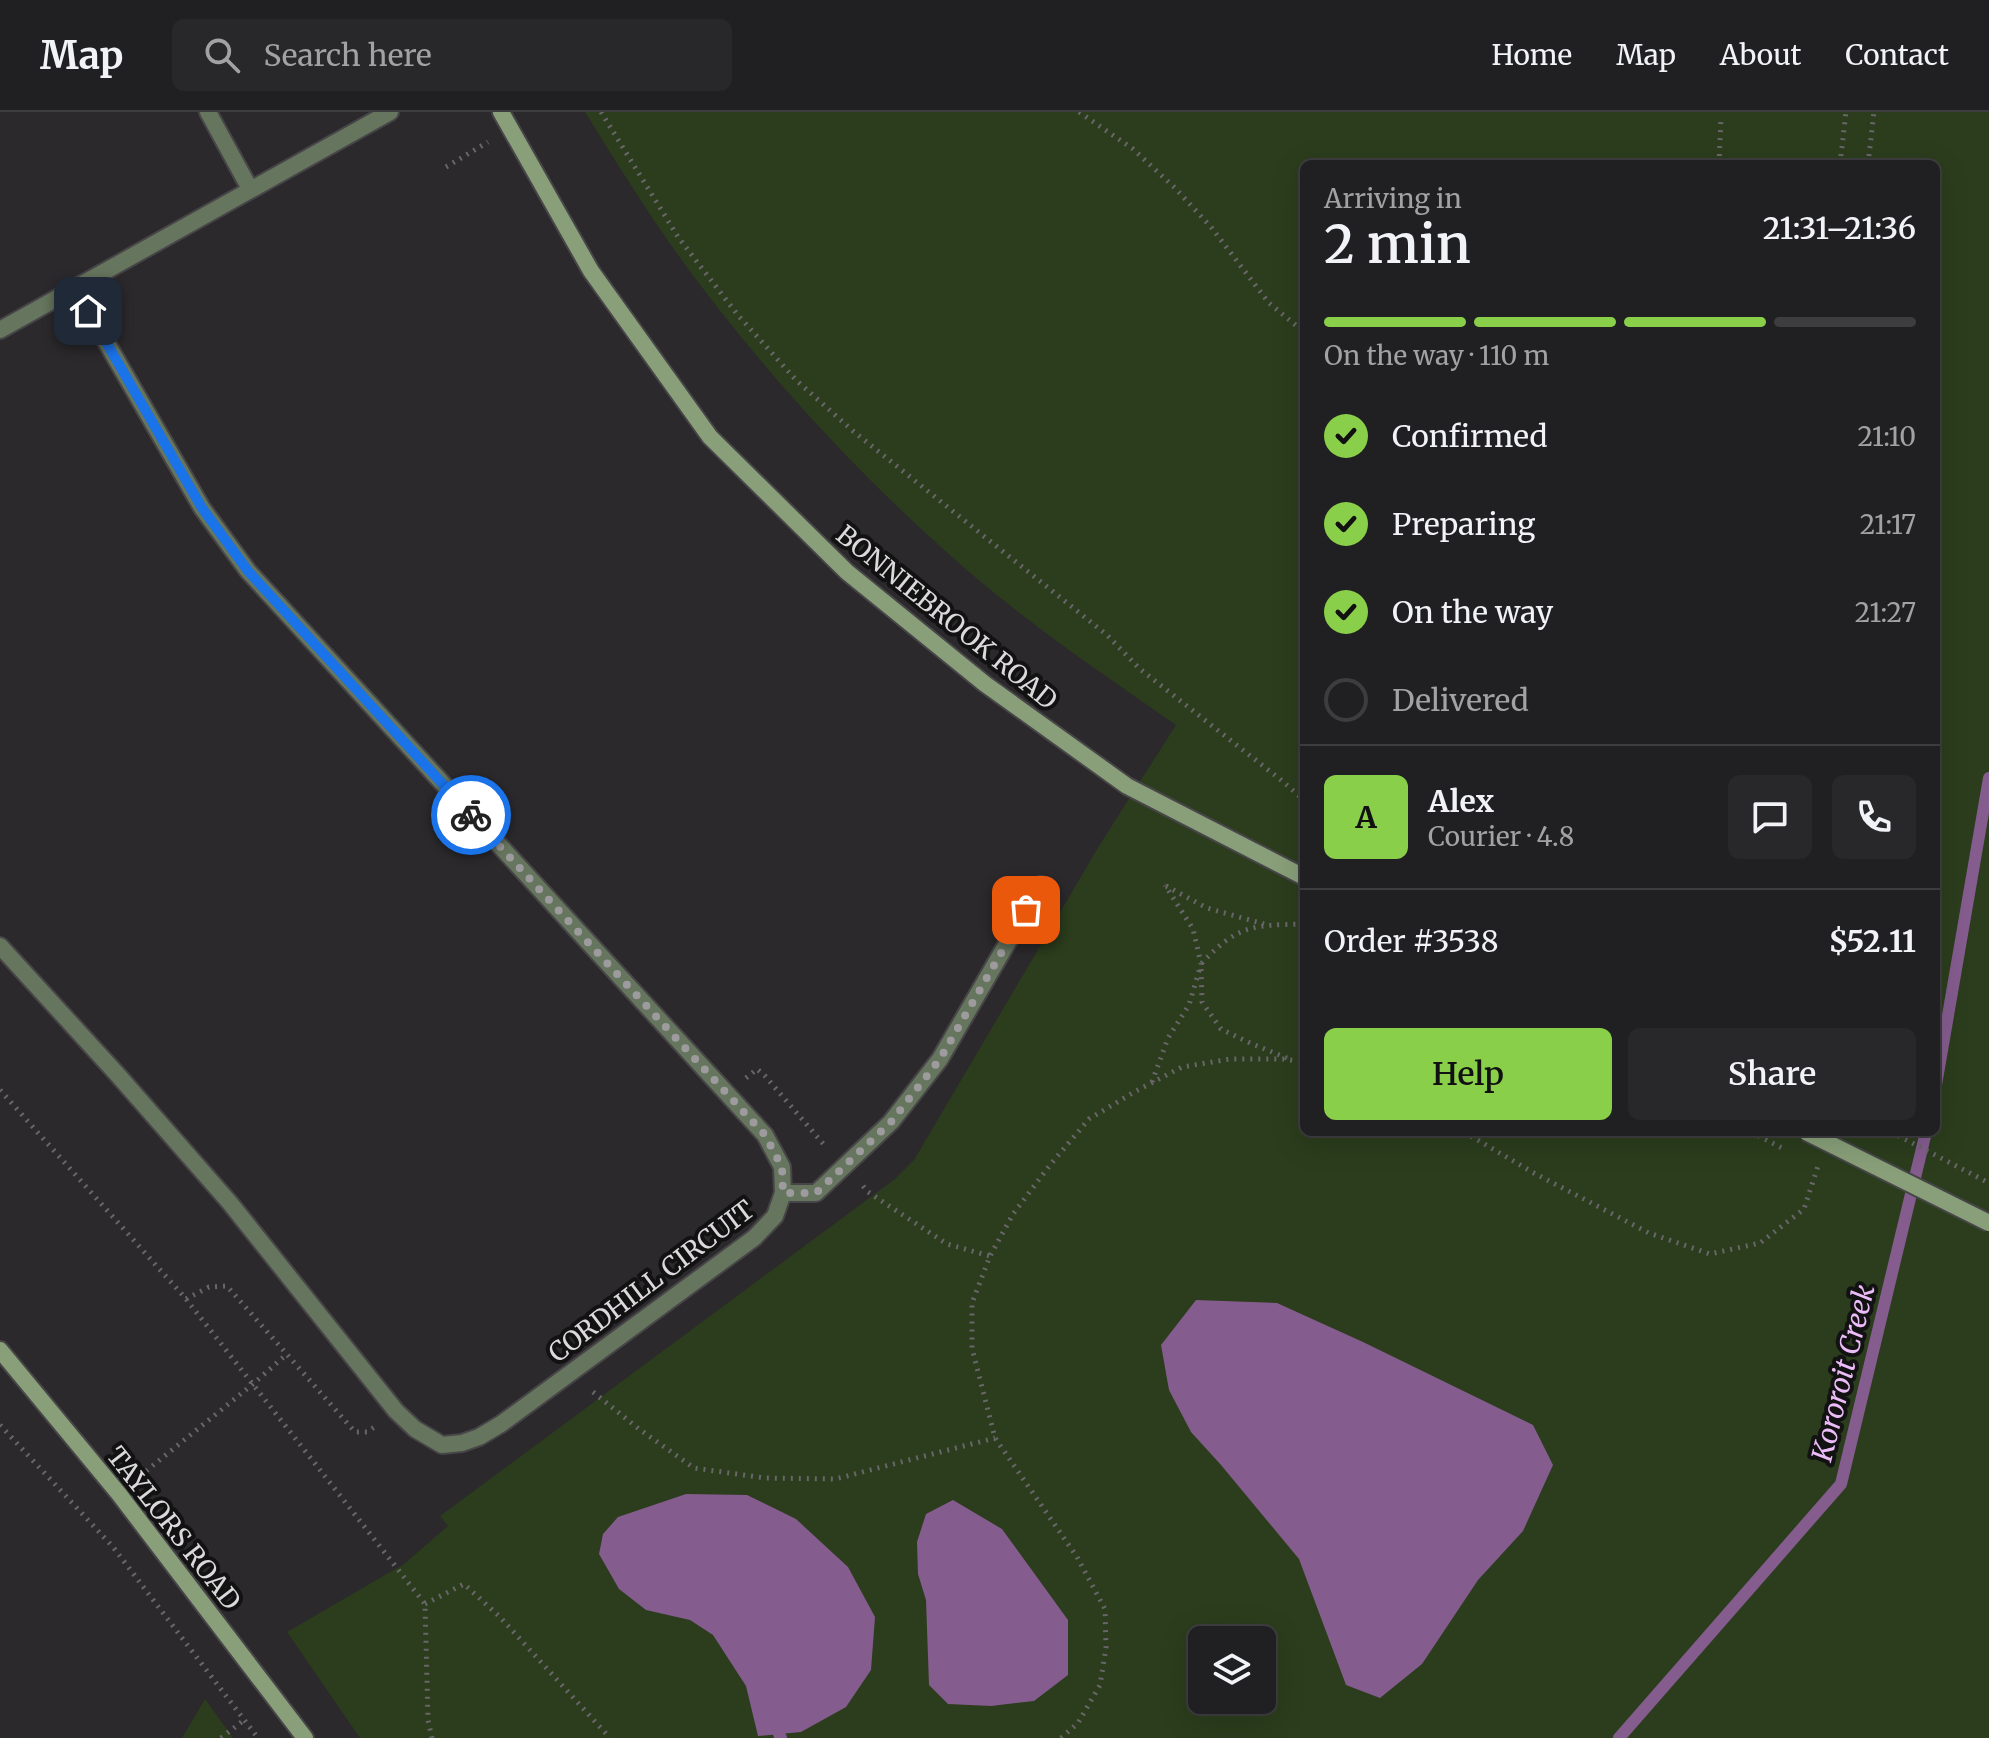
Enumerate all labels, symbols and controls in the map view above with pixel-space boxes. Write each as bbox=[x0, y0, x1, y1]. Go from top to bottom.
search box bbox=[172, 19, 732, 91]
text: Map bbox=[40, 32, 124, 79]
icon: search bbox=[200, 33, 244, 77]
text: Search here bbox=[264, 36, 432, 74]
text: Home bbox=[1491, 37, 1572, 73]
text: Map bbox=[1616, 37, 1676, 73]
text: About bbox=[1720, 37, 1801, 73]
text: Contact bbox=[1845, 37, 1949, 73]
text: Arriving in bbox=[1324, 182, 1462, 215]
text: 21:31–21:36 bbox=[1763, 209, 1916, 247]
text: 2 min bbox=[1324, 212, 1471, 277]
pin bbox=[54, 277, 122, 345]
icon: home bbox=[66, 289, 110, 333]
text: On the way · 110 m bbox=[1324, 339, 1549, 372]
icon: check bbox=[1324, 414, 1368, 458]
text: Confirmed bbox=[1392, 417, 1547, 455]
text: 21:10 bbox=[1857, 420, 1916, 453]
icon: check bbox=[1324, 502, 1368, 546]
text: Preparing bbox=[1392, 505, 1535, 543]
text: 21:17 bbox=[1860, 508, 1916, 541]
street label: BONNIEBROOK ROAD bbox=[830, 518, 1064, 716]
icon: check bbox=[1324, 590, 1368, 634]
text: On the way bbox=[1392, 593, 1553, 631]
text: 21:27 bbox=[1855, 596, 1916, 629]
text: Delivered bbox=[1392, 681, 1529, 719]
courier bbox=[431, 775, 511, 855]
button: chat bbox=[1728, 775, 1812, 859]
button: phone bbox=[1832, 775, 1916, 859]
text: Alex bbox=[1428, 782, 1494, 820]
icon: bike bbox=[449, 793, 493, 837]
text: A bbox=[1355, 798, 1377, 836]
text: Courier · 4.8 bbox=[1428, 820, 1574, 853]
pin bbox=[992, 876, 1060, 944]
icon: bag bbox=[1004, 888, 1048, 932]
text: Order #3538 bbox=[1324, 922, 1499, 960]
text: $52.11 bbox=[1829, 922, 1916, 960]
button: Help bbox=[1324, 1028, 1612, 1120]
button: Share bbox=[1628, 1028, 1916, 1120]
street label: CORDHILL CIRCUIT bbox=[542, 1193, 760, 1369]
water label: Kororoit Creek bbox=[1803, 1281, 1882, 1466]
street label: TAYLORS ROAD bbox=[100, 1440, 248, 1616]
map controls bbox=[1188, 1626, 1276, 1714]
button: layers bbox=[1188, 1626, 1276, 1714]

